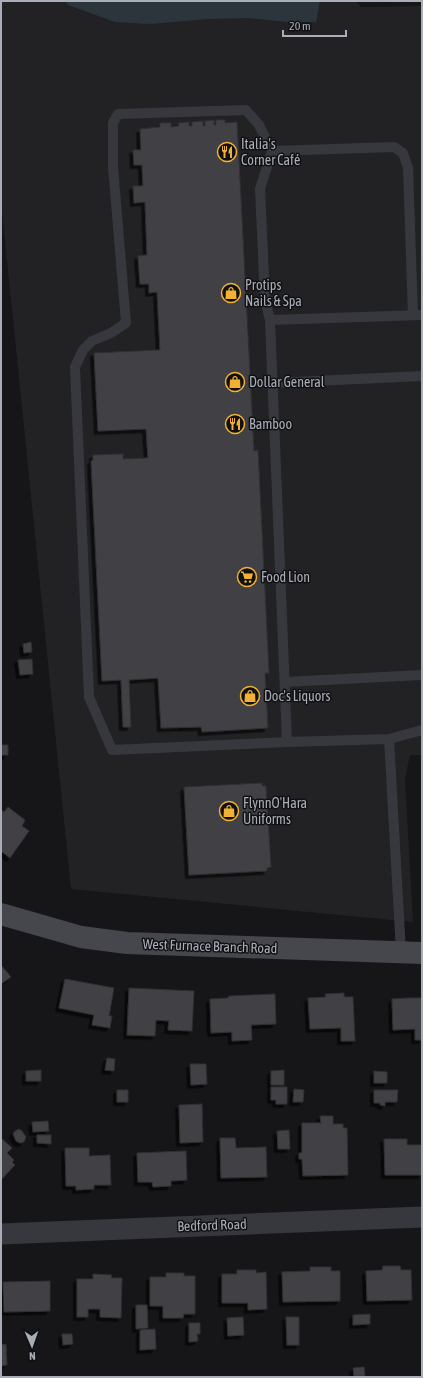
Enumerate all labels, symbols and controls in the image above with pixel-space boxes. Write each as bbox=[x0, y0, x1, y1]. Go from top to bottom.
scale bar bbox=[283, 12, 346, 38]
text: 20 m bbox=[289, 19, 311, 33]
place label: Italia's Corner Café bbox=[241, 136, 300, 168]
restaurant icon: Italia's Corner Café bbox=[216, 141, 238, 163]
place label: Protips Nails & Spa bbox=[245, 277, 302, 309]
shop icon: Protips Nails & Spa bbox=[220, 282, 242, 304]
shop icon: Dollar General bbox=[224, 371, 246, 393]
place label: Dollar General bbox=[249, 374, 325, 390]
restaurant icon: Bamboo bbox=[224, 413, 246, 435]
place label: Bamboo bbox=[249, 416, 292, 432]
supermarket icon: Food Lion bbox=[236, 566, 258, 588]
place label: Food Lion bbox=[261, 569, 310, 585]
shop icon: Doc's Liquors bbox=[239, 685, 261, 707]
place label: Doc's Liquors bbox=[264, 688, 331, 704]
place label: FlynnO'Hara Uniforms bbox=[243, 795, 307, 827]
shop icon: FlynnO'Hara Uniforms bbox=[218, 800, 240, 822]
street label: West Furnace Branch Road bbox=[142, 936, 278, 956]
street label: Bedford Road bbox=[177, 1216, 247, 1234]
north arrow bbox=[12, 1326, 52, 1366]
text: N bbox=[29, 1350, 36, 1362]

